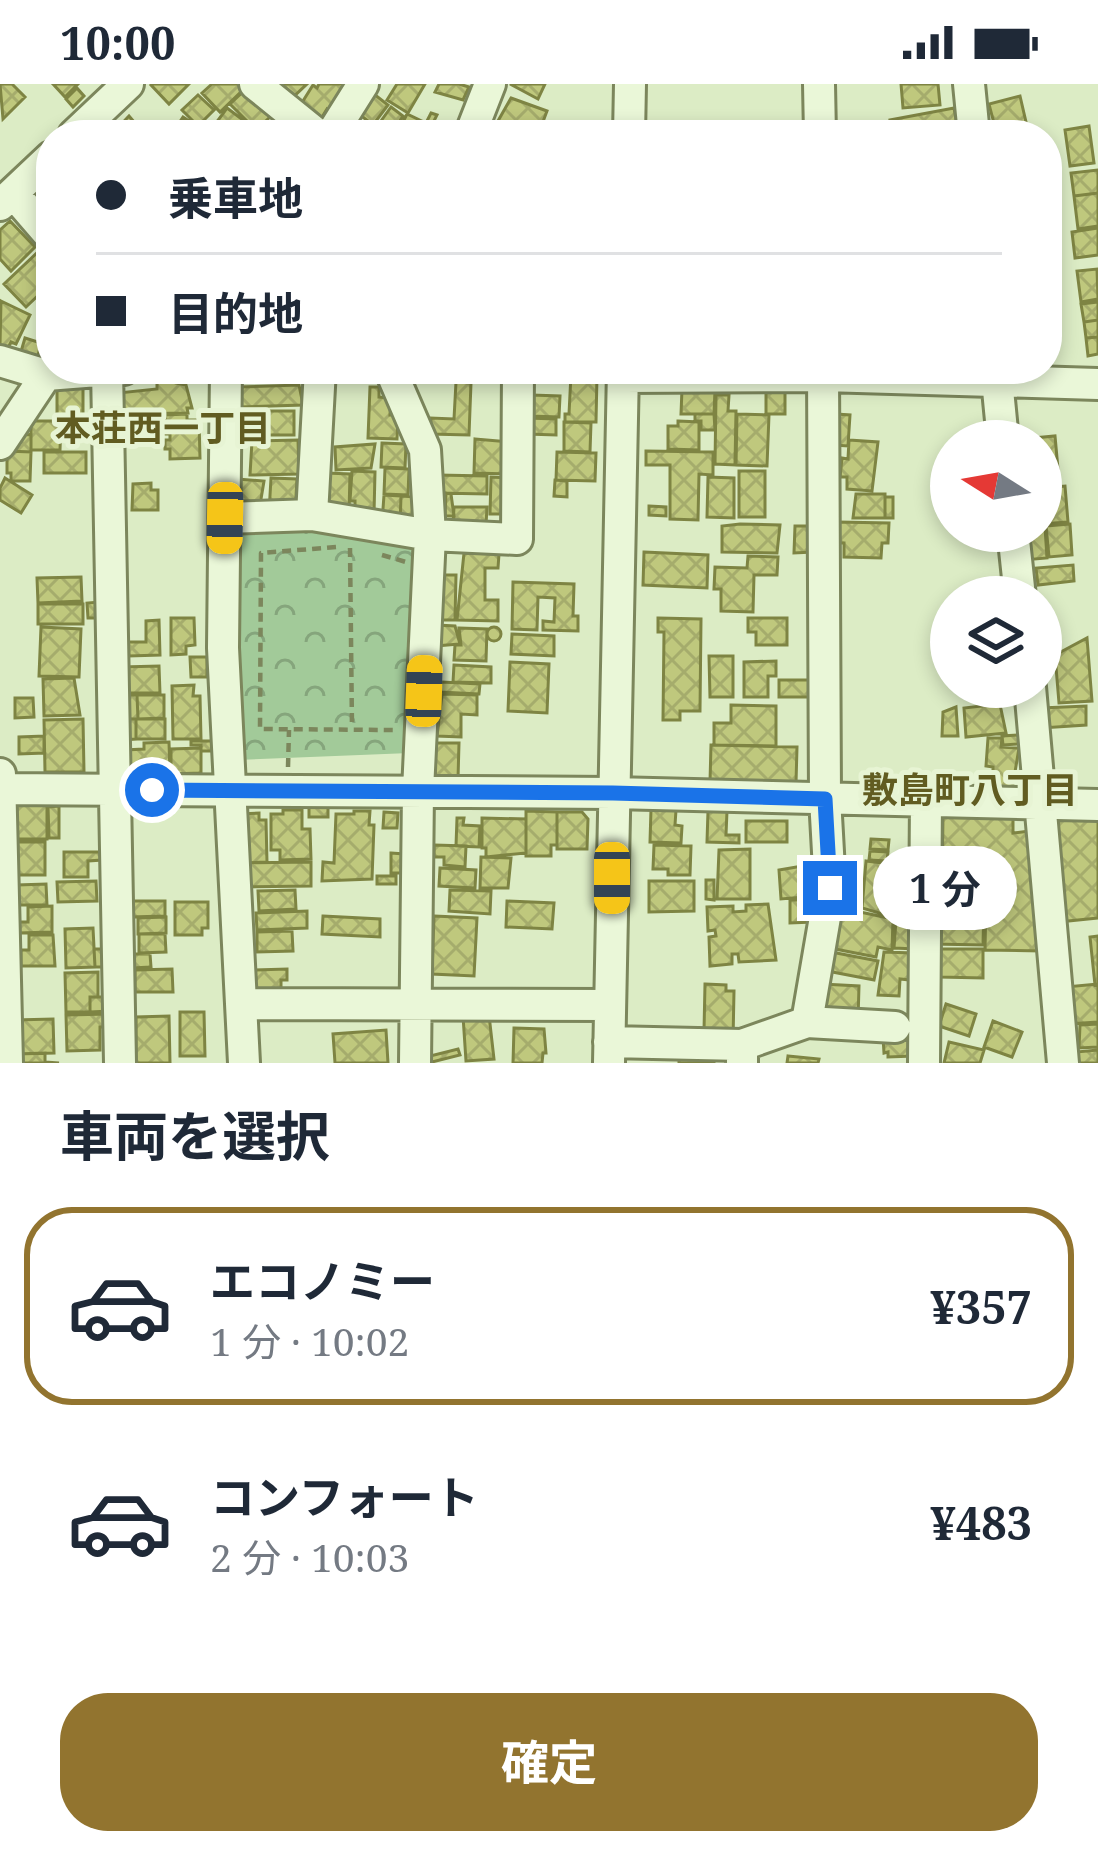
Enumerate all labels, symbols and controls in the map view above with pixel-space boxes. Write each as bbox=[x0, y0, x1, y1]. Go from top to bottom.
text: 10:00 bbox=[60, 12, 175, 73]
text: 乗車地 bbox=[168, 167, 303, 228]
text: 目的地 bbox=[168, 282, 303, 343]
district label: 本荘西一丁目 bbox=[55, 403, 271, 452]
north arrow bbox=[930, 420, 1062, 552]
map controls bbox=[930, 420, 1062, 708]
car bbox=[206, 482, 244, 554]
button: layers bbox=[930, 576, 1062, 708]
car bbox=[405, 654, 443, 728]
route start bbox=[125, 763, 179, 817]
district label: 敷島町八丁目 bbox=[862, 765, 1078, 814]
car bbox=[594, 842, 630, 914]
callout: 1 分 bbox=[872, 846, 1016, 930]
route end bbox=[803, 861, 857, 915]
text: 1 分 bbox=[909, 861, 981, 914]
text: 車両を選択 bbox=[60, 1098, 330, 1172]
text: エコノミー bbox=[210, 1250, 435, 1311]
icon: car bbox=[66, 1252, 174, 1360]
text: ¥357 bbox=[930, 1276, 1032, 1337]
text: 1 分 · 10:02 bbox=[210, 1314, 409, 1367]
text: コンフォート bbox=[210, 1466, 479, 1527]
icon: car bbox=[66, 1468, 174, 1576]
text: ¥483 bbox=[930, 1492, 1032, 1553]
text: 2 分 · 10:03 bbox=[210, 1530, 409, 1583]
button: 確定 bbox=[60, 1693, 1038, 1831]

